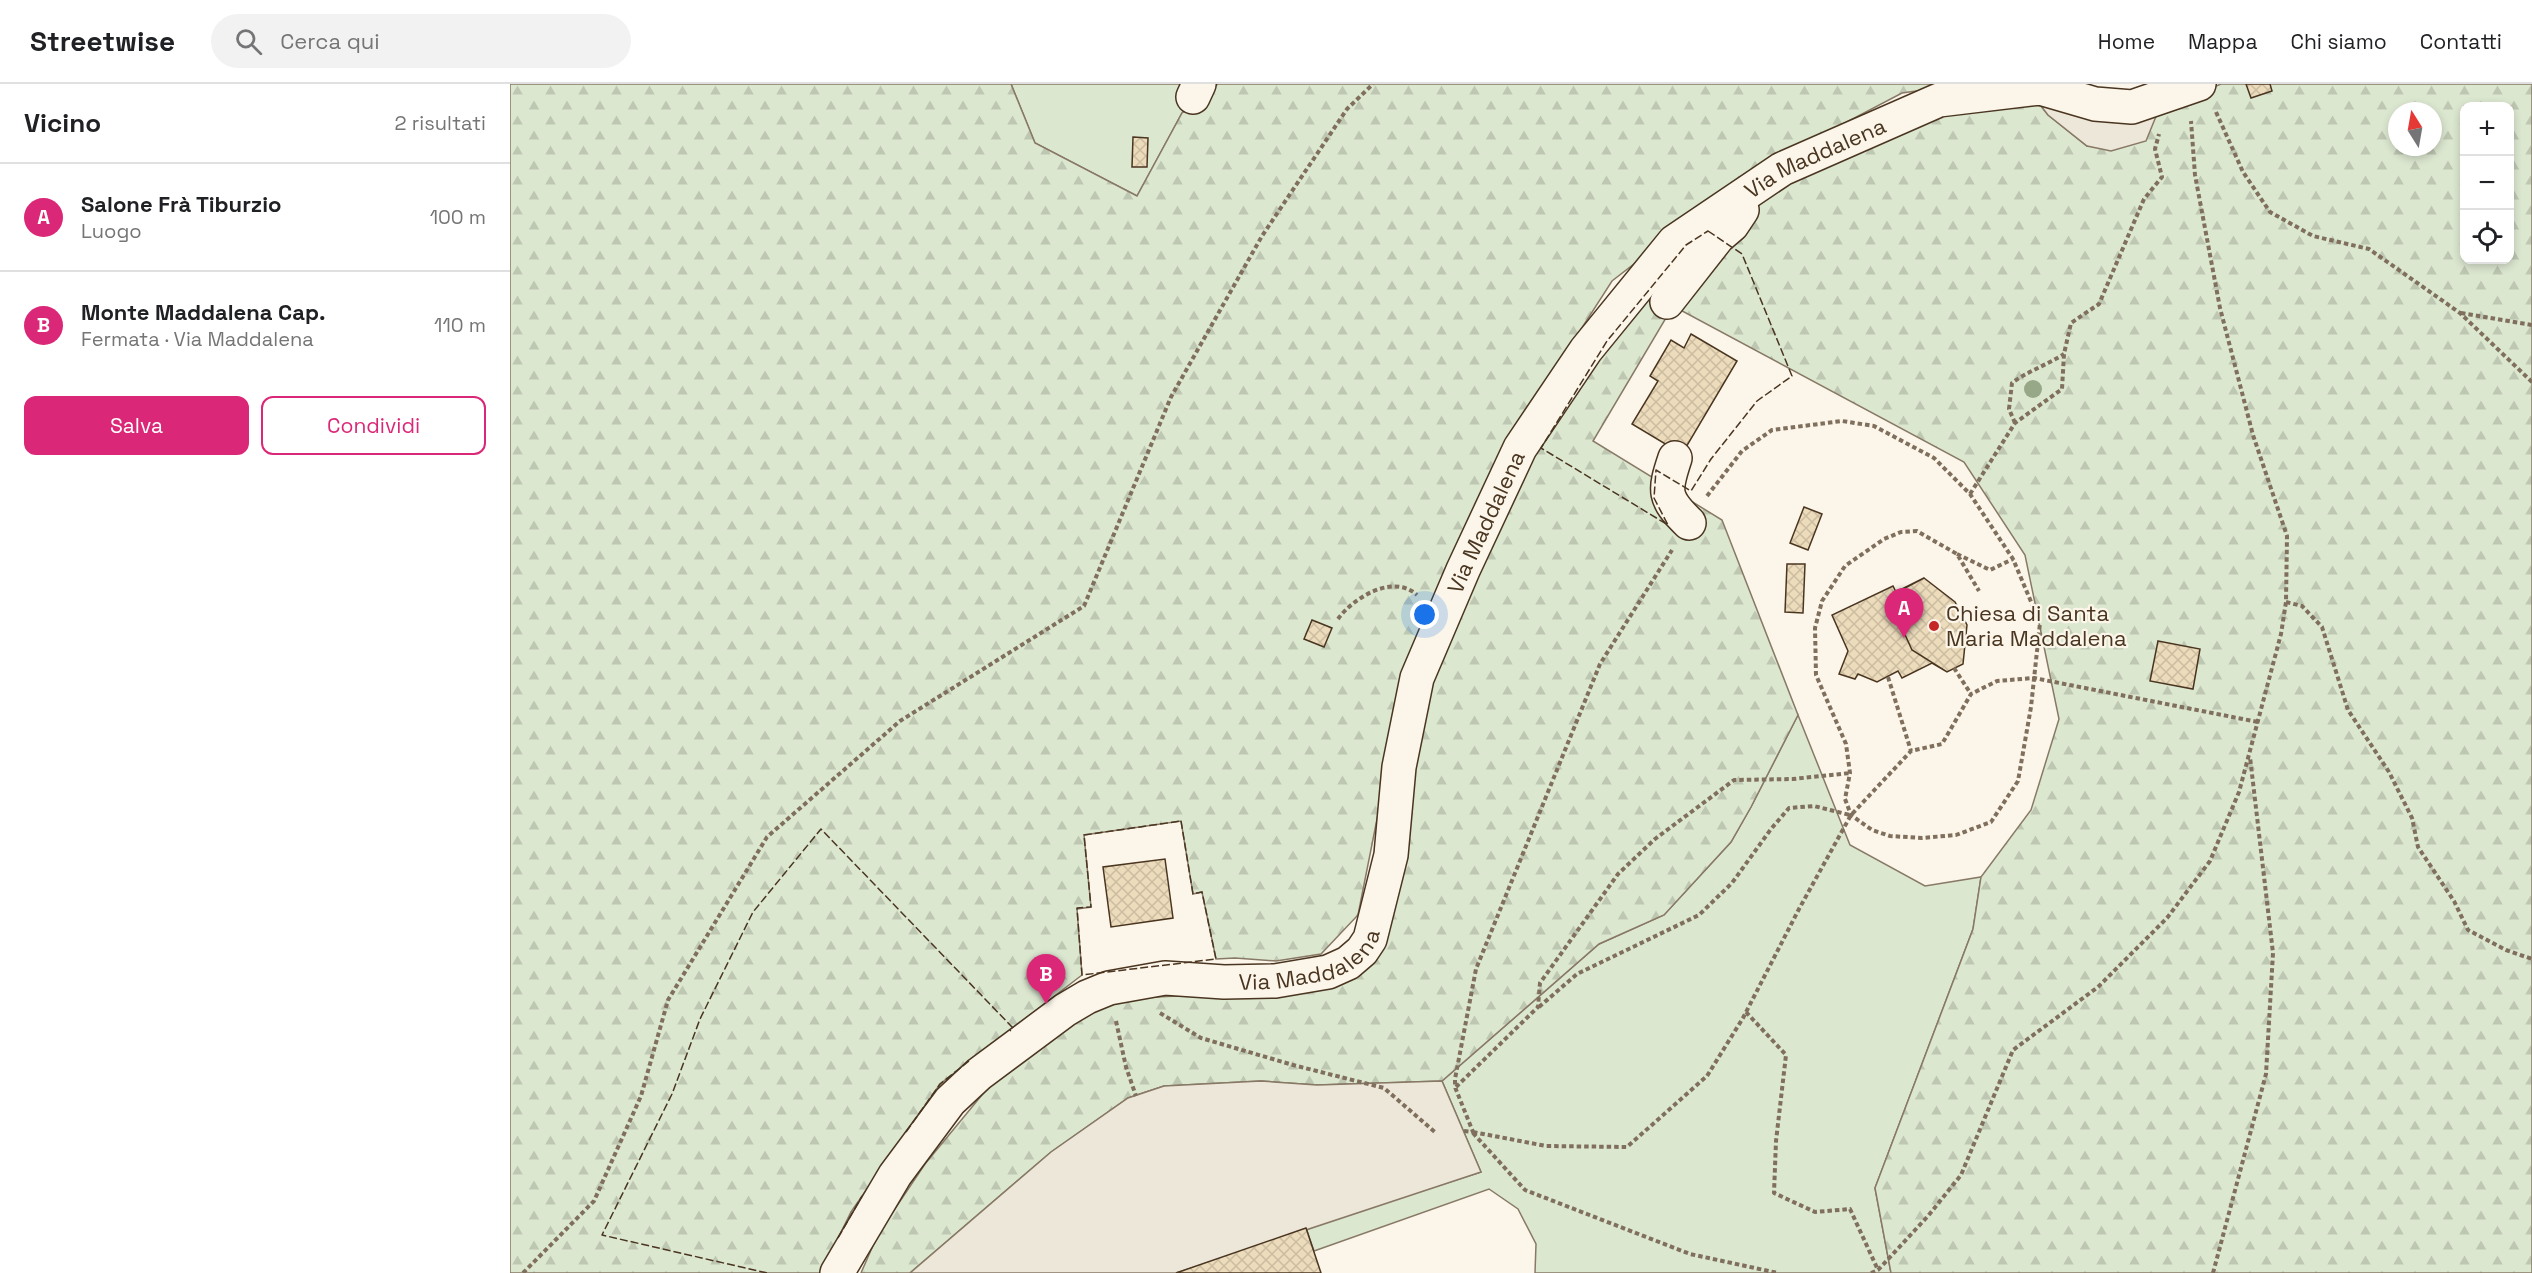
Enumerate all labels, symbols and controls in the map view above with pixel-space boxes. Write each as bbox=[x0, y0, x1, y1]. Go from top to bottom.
search box bbox=[211, 14, 631, 68]
text: Streetwise bbox=[30, 23, 175, 59]
icon: search bbox=[232, 25, 265, 58]
text: Cerca qui bbox=[280, 27, 380, 55]
text: Home bbox=[2098, 28, 2155, 55]
text: Mappa bbox=[2188, 28, 2257, 55]
text: Chi siamo bbox=[2290, 28, 2387, 55]
text: Contatti bbox=[2420, 28, 2502, 55]
north arrow bbox=[2388, 102, 2442, 156]
map controls bbox=[2460, 102, 2514, 264]
button: + bbox=[2460, 102, 2514, 156]
text: Vicino bbox=[24, 106, 101, 140]
text: 2 risultati bbox=[395, 110, 486, 136]
street label: Via Maddalena bbox=[1739, 111, 1890, 204]
button: − bbox=[2460, 156, 2514, 210]
text: Salone Frà Tiburzio bbox=[81, 190, 282, 218]
text: A bbox=[37, 204, 50, 230]
text: 100 m bbox=[430, 204, 486, 230]
button: locate bbox=[2460, 210, 2514, 264]
text: Luogo bbox=[81, 218, 142, 244]
text: Monte Maddalena Cap. bbox=[81, 298, 325, 326]
text: B bbox=[37, 312, 50, 338]
text: 110 m bbox=[434, 312, 486, 338]
text: Fermata · Via Maddalena bbox=[81, 326, 314, 352]
button: Salva bbox=[24, 396, 249, 455]
button: Condividi bbox=[261, 396, 486, 455]
street label: Via Maddalena bbox=[1441, 446, 1531, 598]
pin: A bbox=[1884, 588, 1924, 638]
place label: Chiesa di Santa Maria Maddalena bbox=[1946, 599, 2127, 652]
your location bbox=[1410, 600, 1439, 629]
marker: Chiesa di Santa Maria Maddalena bbox=[1927, 619, 1941, 633]
street label: Via Maddalena bbox=[1238, 926, 1386, 996]
pin: B bbox=[1026, 954, 1066, 1004]

